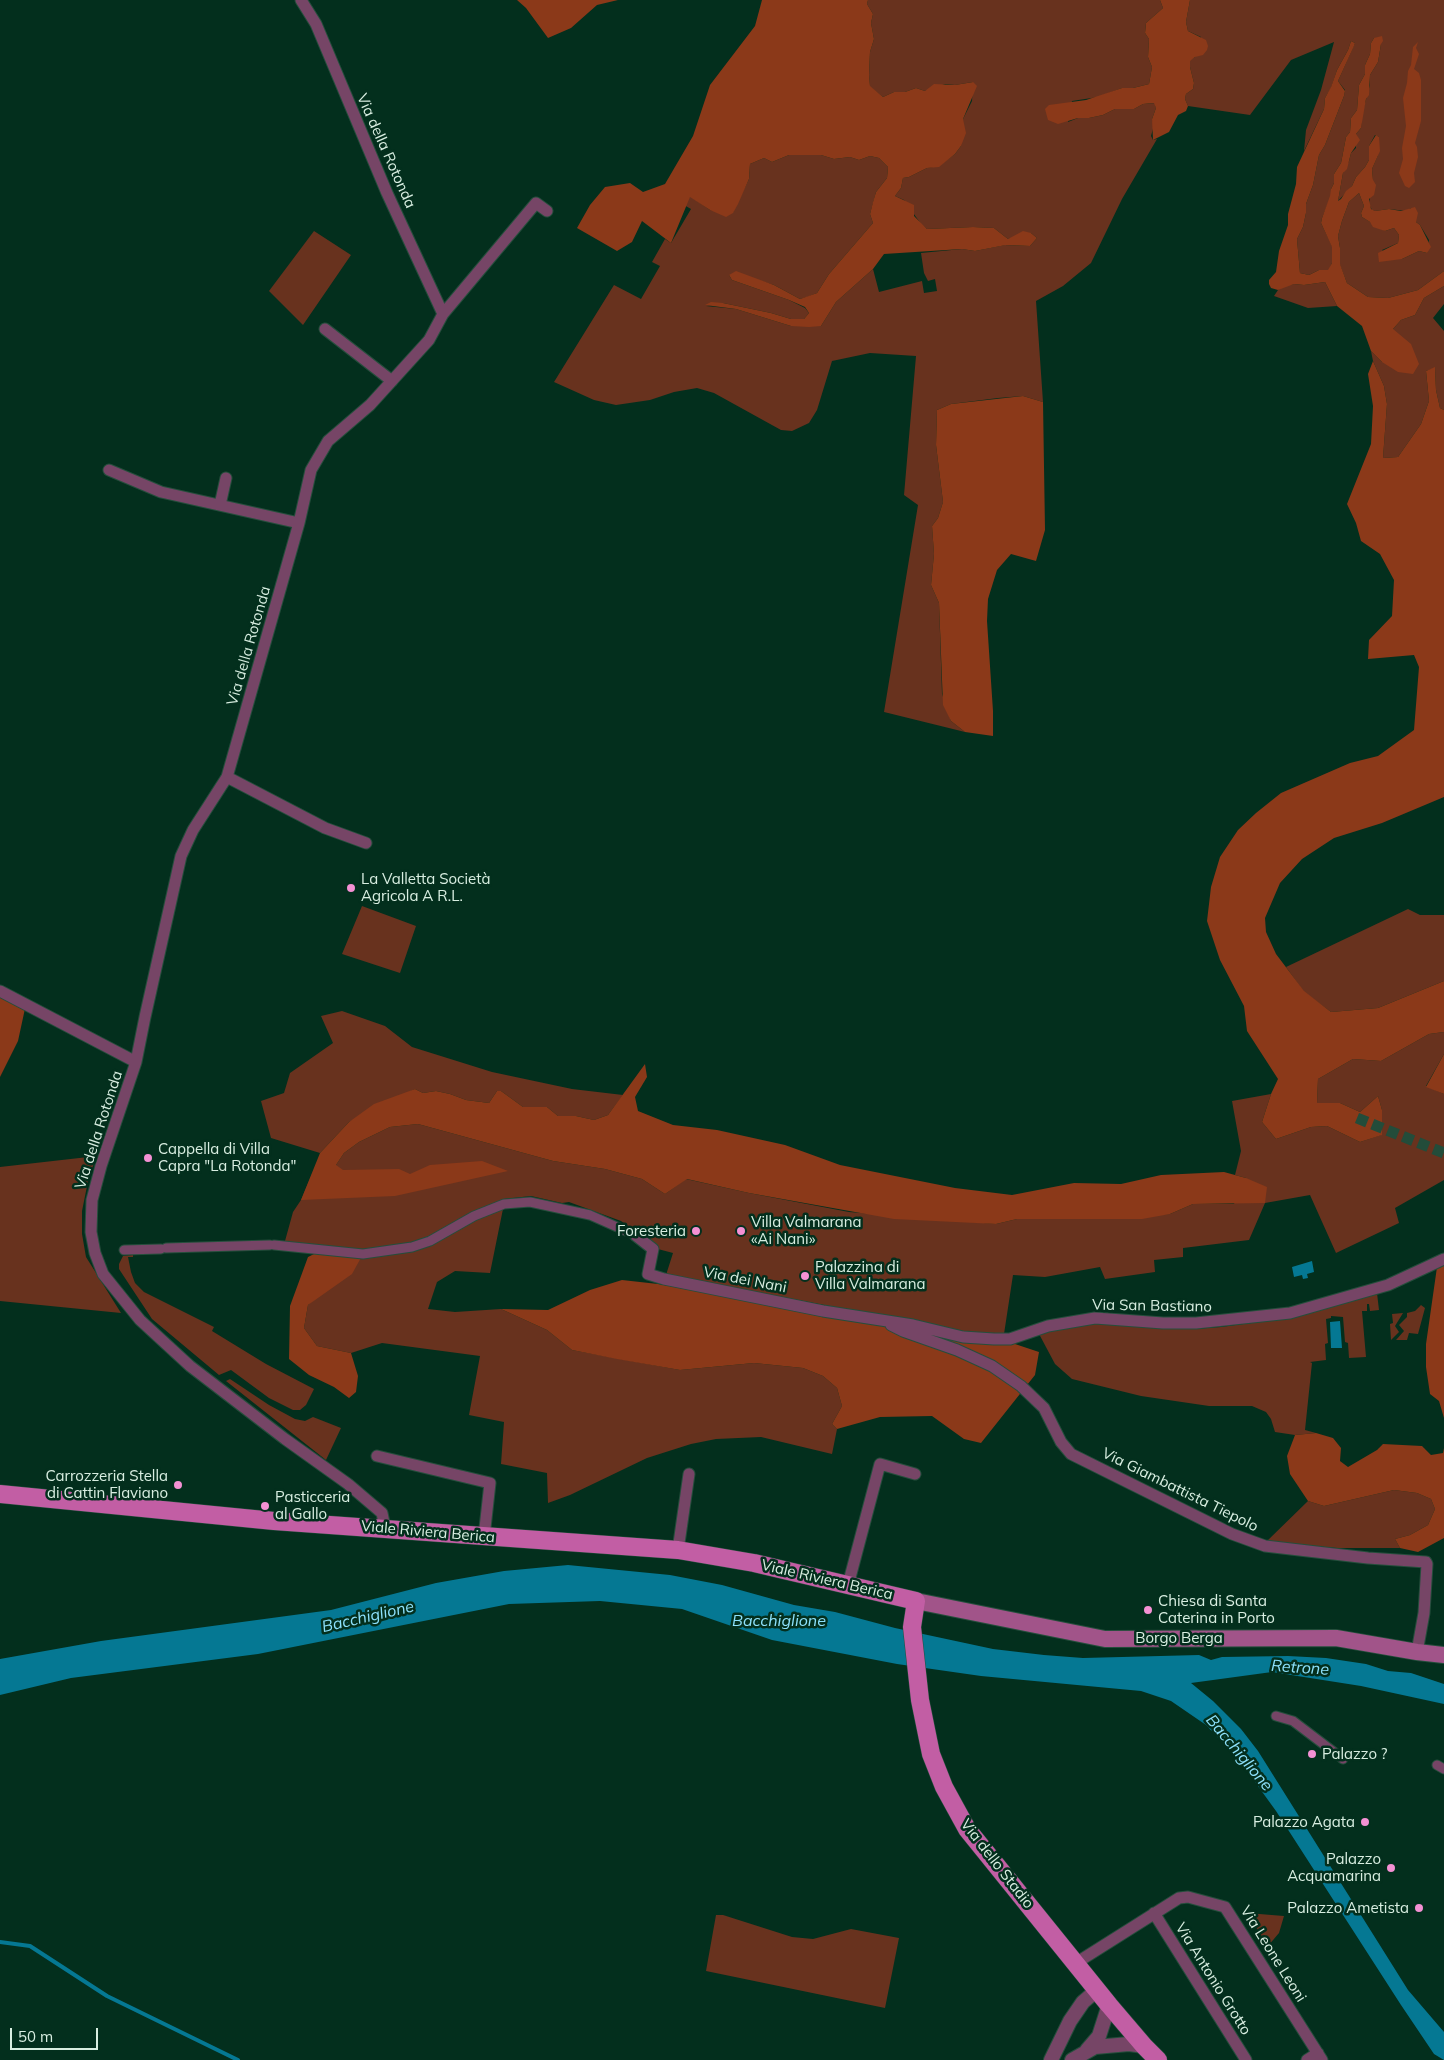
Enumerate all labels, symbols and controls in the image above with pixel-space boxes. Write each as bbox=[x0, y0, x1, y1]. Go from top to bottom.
street label: Via della Rotonda bbox=[353, 91, 419, 211]
street label: Via della Rotonda bbox=[223, 584, 275, 708]
place label: La Valletta Società Agricola A R.L. bbox=[361, 870, 491, 905]
marker: La Valletta Società Agricola A R.L. bbox=[345, 882, 357, 894]
street label: Via della Rotonda bbox=[71, 1069, 127, 1191]
place label: Cappella di Villa Capra "La Rotonda" bbox=[158, 1140, 296, 1175]
marker: Cappella di Villa Capra "La Rotonda" bbox=[142, 1152, 154, 1164]
place label: Villa Valmarana «Ai Nani» bbox=[751, 1213, 862, 1248]
place label: Foresteria bbox=[617, 1222, 686, 1240]
marker: Foresteria bbox=[690, 1225, 702, 1237]
marker: Villa Valmarana «Ai Nani» bbox=[735, 1225, 747, 1237]
place label: Palazzina di Villa Valmarana bbox=[815, 1258, 926, 1293]
street label: Via dei Nani bbox=[702, 1263, 788, 1297]
marker: Palazzina di Villa Valmarana bbox=[799, 1270, 811, 1282]
street label: Via San Bastiano bbox=[1092, 1296, 1212, 1316]
street label: Via Giambattista Tiepolo bbox=[1099, 1444, 1261, 1536]
place label: Carrozzeria Stella di Cattin Flaviano bbox=[45, 1467, 168, 1502]
marker: Carrozzeria Stella di Cattin Flaviano bbox=[172, 1479, 184, 1491]
place label: Pasticceria al Gallo bbox=[275, 1488, 350, 1523]
marker: Pasticceria al Gallo bbox=[259, 1500, 271, 1512]
street label: Viale Riviera Berica bbox=[360, 1517, 496, 1547]
street label: Viale Riviera Berica bbox=[760, 1556, 894, 1604]
place label: Chiesa di Santa Caterina in Porto bbox=[1158, 1592, 1275, 1627]
water label: Bacchiglione bbox=[320, 1597, 416, 1637]
marker: Chiesa di Santa Caterina in Porto bbox=[1142, 1604, 1154, 1616]
water label: Bacchiglione bbox=[732, 1611, 826, 1631]
street label: Borgo Berga bbox=[1135, 1629, 1223, 1647]
water label: Retrone bbox=[1270, 1656, 1330, 1680]
water label: Bacchiglione bbox=[1201, 1711, 1277, 1795]
place label: Palazzo ? bbox=[1322, 1745, 1388, 1763]
marker: Palazzo ? bbox=[1306, 1748, 1318, 1760]
place label: Palazzo Agata bbox=[1253, 1813, 1355, 1831]
street label: Via dello Stadio bbox=[957, 1816, 1037, 1912]
marker: Palazzo Agata bbox=[1359, 1816, 1371, 1828]
place label: Palazzo Acquamarina bbox=[1287, 1850, 1381, 1885]
marker: Palazzo Acquamarina bbox=[1385, 1862, 1397, 1874]
place label: Palazzo Ametista bbox=[1287, 1899, 1409, 1917]
marker: Palazzo Ametista bbox=[1413, 1902, 1425, 1914]
street label: Via Leone Leoni bbox=[1236, 1903, 1310, 2005]
street label: Via Antonio Grotto bbox=[1171, 1920, 1255, 2038]
scale bar bbox=[12, 2018, 100, 2050]
text: 50 m bbox=[18, 2027, 53, 2046]

